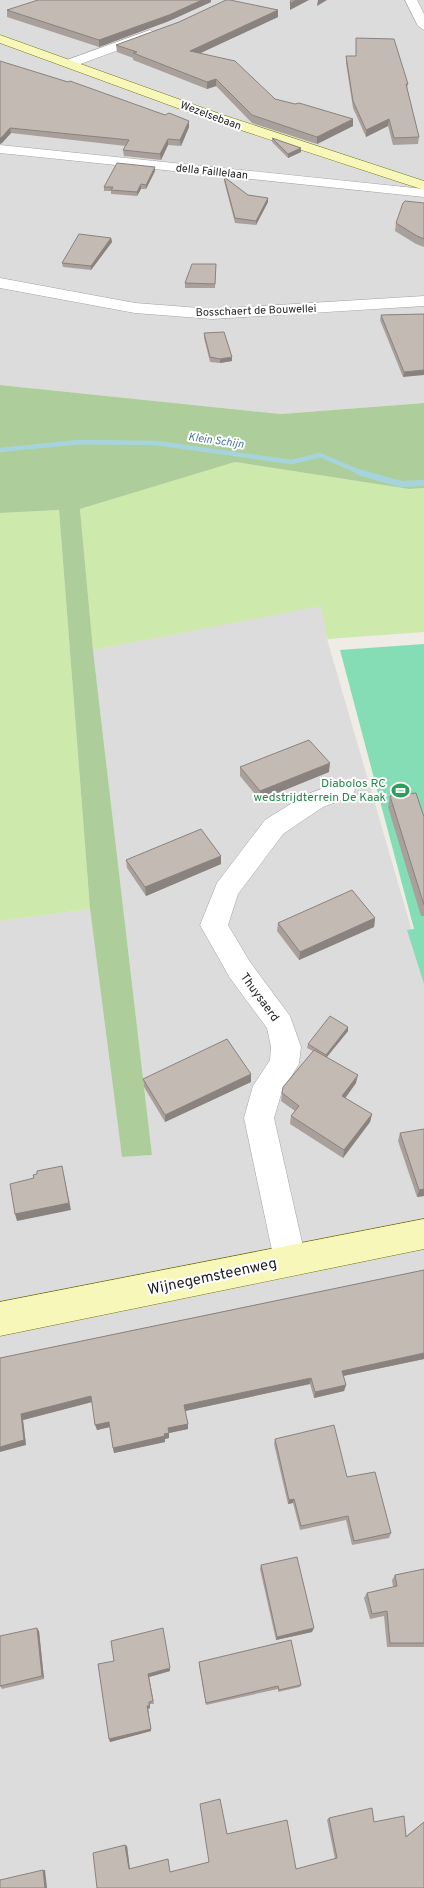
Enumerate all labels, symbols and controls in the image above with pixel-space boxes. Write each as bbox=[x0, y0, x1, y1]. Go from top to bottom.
street label: Wezelsebaan bbox=[178, 98, 243, 134]
street label: della Faillelaan bbox=[175, 161, 249, 183]
street label: Bosschaert de Bouwellei bbox=[195, 302, 317, 320]
water label: Klein Schijn bbox=[187, 430, 244, 452]
place label: Diabolos RC wedstrijdterrein De Kaak bbox=[254, 776, 386, 806]
sports icon: Diabolos RC wedstrijdterrein De Kaak bbox=[390, 780, 410, 800]
street label: Thuysaerd bbox=[236, 970, 282, 1025]
street label: Wijnegemsteenweg bbox=[146, 1254, 279, 1300]

